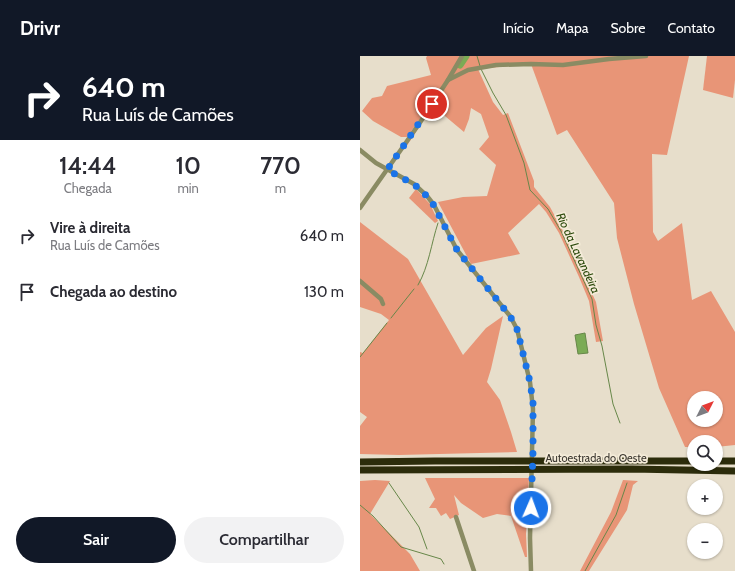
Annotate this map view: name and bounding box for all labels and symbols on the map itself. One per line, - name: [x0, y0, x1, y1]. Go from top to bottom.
- pin: [415, 87, 449, 121]
- water label: Rio da Lavandeira: [553, 210, 604, 296]
- north arrow: [687, 391, 723, 427]
- street label: Autoestrada do Oeste: [545, 451, 647, 465]
- position arrow: [510, 487, 552, 529]

